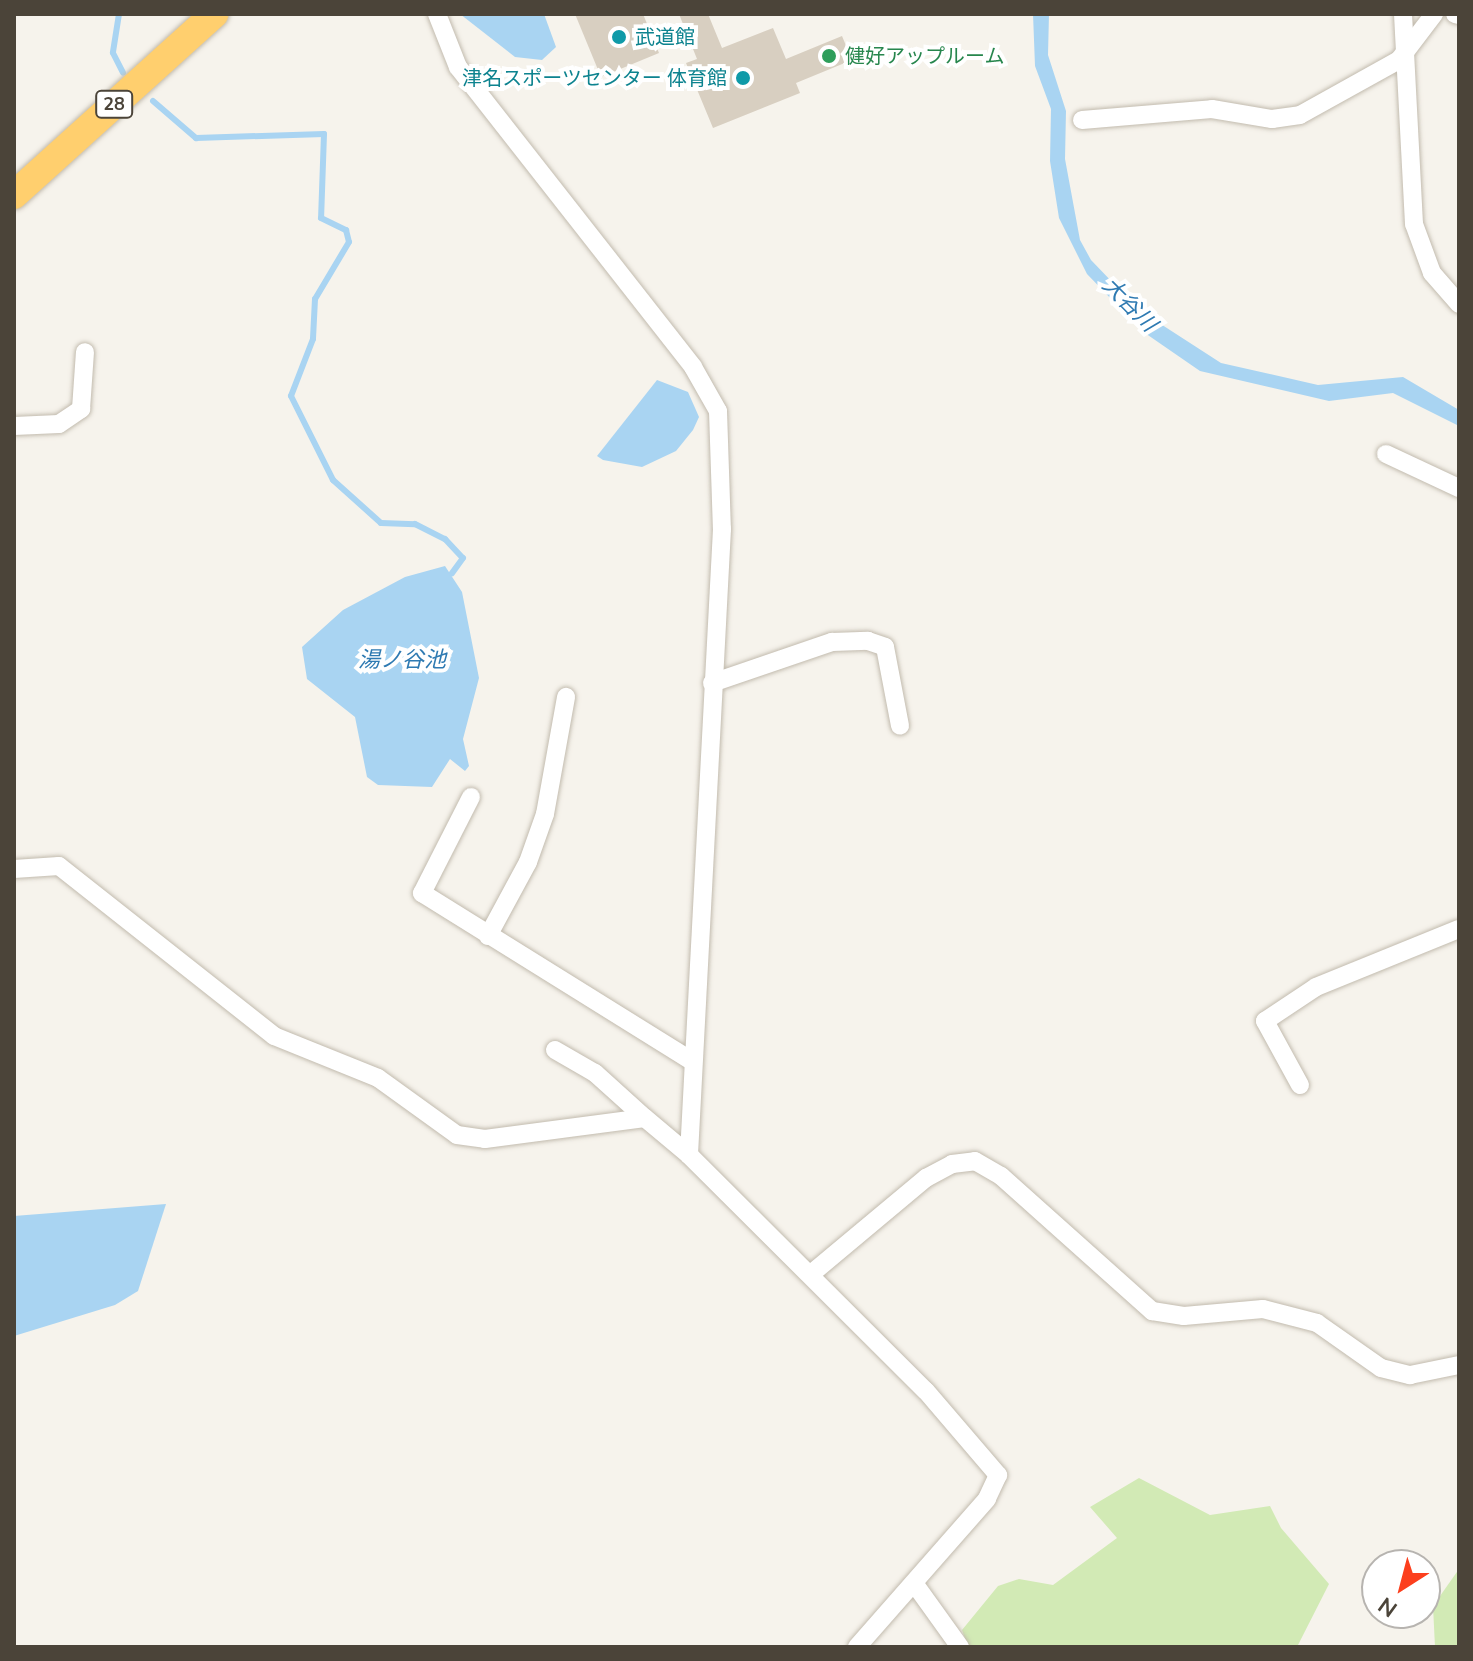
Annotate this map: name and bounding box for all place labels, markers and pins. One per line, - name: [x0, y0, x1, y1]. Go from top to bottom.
- place label: 武道館: [635, 25, 695, 49]
- marker: 武道館: [610, 28, 628, 46]
- place label: 健好アップルーム: [845, 44, 1005, 68]
- marker: 健好アップルーム: [820, 47, 838, 65]
- place label: 津名スポーツセンター 体育館: [462, 66, 727, 90]
- marker: 津名スポーツセンター 体育館: [734, 69, 752, 87]

